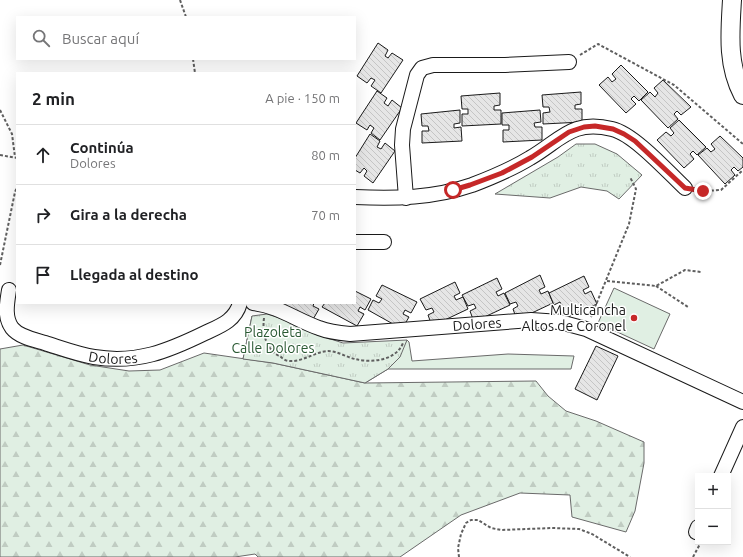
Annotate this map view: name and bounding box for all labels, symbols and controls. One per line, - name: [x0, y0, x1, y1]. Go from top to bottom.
- search box: [16, 16, 356, 60]
- icon: search: [30, 27, 52, 49]
- text: Buscar aquí: [62, 30, 139, 47]
- text: 2 min: [32, 89, 75, 108]
- text: A pie · 150 m: [265, 91, 340, 105]
- text: Continúa: [70, 139, 134, 156]
- icon: ahead: [32, 144, 54, 166]
- text: 80 m: [311, 148, 340, 162]
- text: Dolores: [70, 156, 116, 170]
- route start: [444, 181, 462, 199]
- route end: [694, 182, 712, 200]
- icon: right: [32, 204, 54, 226]
- text: Gira a la derecha: [70, 206, 187, 223]
- text: 70 m: [311, 208, 340, 222]
- icon: arrive: [32, 264, 54, 286]
- text: Llegada al destino: [70, 266, 199, 283]
- place label: Multicancha Altos de Coronel: [522, 302, 626, 334]
- marker: Multicancha Altos de Coronel: [629, 313, 639, 323]
- street label: Dolores: [452, 314, 502, 334]
- park label: Plazoleta Calle Dolores: [231, 324, 315, 356]
- street label: Dolores: [87, 348, 139, 367]
- map controls: [695, 473, 731, 545]
- button: +: [695, 473, 731, 509]
- button: −: [695, 509, 731, 545]

